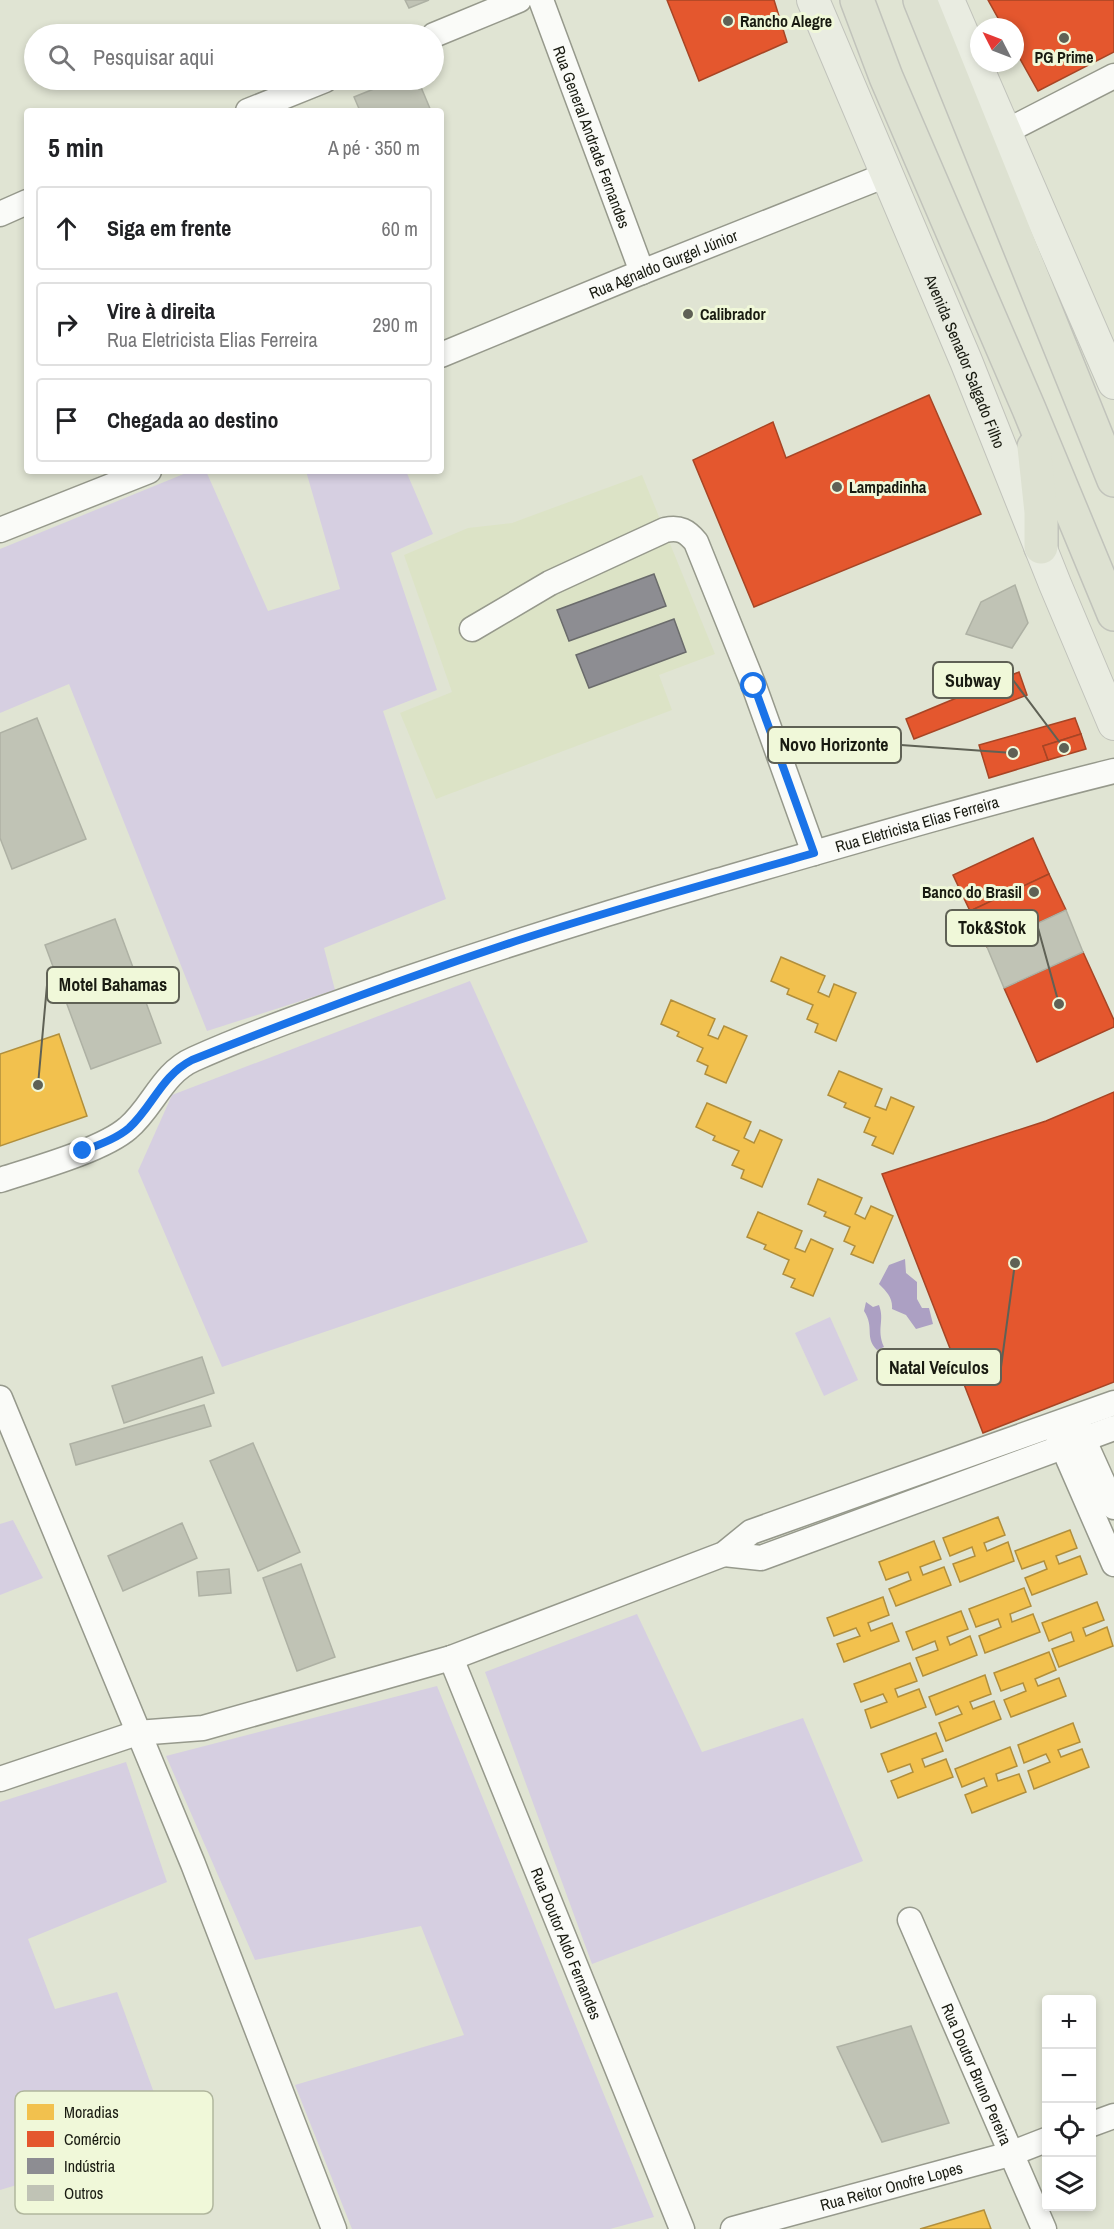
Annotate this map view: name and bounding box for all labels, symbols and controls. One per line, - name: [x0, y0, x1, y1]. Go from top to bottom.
- place label: Rancho Alegre: [740, 10, 832, 32]
- marker: Rancho Alegre: [721, 14, 735, 28]
- north arrow: [970, 18, 1024, 72]
- search box: [24, 24, 444, 90]
- marker: PG Prime: [1057, 31, 1071, 45]
- icon: search: [45, 41, 78, 74]
- text: Pesquisar aqui: [93, 42, 214, 72]
- street label: Rua General Andrade Fernandes: [548, 43, 636, 231]
- place label: PG Prime: [1034, 46, 1094, 68]
- text: 5 min: [48, 130, 104, 165]
- text: A pé · 350 m: [328, 134, 420, 161]
- icon: ahead: [50, 212, 83, 245]
- text: Siga em frente: [107, 213, 231, 243]
- text: 60 m: [382, 215, 418, 242]
- street label: Rua Agnaldo Gurgel Júnior: [585, 224, 741, 304]
- street label: Avenida Senador Salgado Filho: [919, 270, 1011, 451]
- text: Vire à direita: [107, 296, 215, 326]
- place label: Calibrador: [700, 303, 767, 325]
- marker: Calibrador: [681, 307, 695, 321]
- icon: right: [50, 308, 83, 341]
- text: 290 m: [372, 311, 418, 338]
- text: Rua Eletricista Elias Ferreira: [107, 326, 318, 353]
- icon: arrive: [50, 404, 83, 437]
- text: Chegada ao destino: [107, 405, 278, 435]
- place label: Lampadinha: [849, 476, 927, 498]
- marker: Lampadinha: [830, 480, 844, 494]
- callout: Subway: [933, 662, 1013, 698]
- text: Subway: [945, 668, 1002, 693]
- route start: [740, 672, 766, 698]
- callout: Novo Horizonte: [768, 727, 901, 763]
- text: Novo Horizonte: [779, 732, 889, 757]
- street label: Rua Eletricista Elias Ferreira: [833, 790, 1002, 857]
- place label: Banco do Brasil: [922, 881, 1022, 903]
- marker: Banco do Brasil: [1027, 885, 1041, 899]
- callout: Tok&Stok: [946, 910, 1038, 946]
- text: Tok&Stok: [958, 915, 1027, 940]
- callout: Motel Bahamas: [47, 967, 179, 1003]
- text: Motel Bahamas: [59, 972, 167, 997]
- route end: [69, 1137, 95, 1163]
- callout: Natal Veículos: [877, 1349, 1001, 1385]
- text: Natal Veículos: [889, 1355, 989, 1380]
- street label: Rua Doutor Aldo Fernandes: [526, 1864, 607, 2023]
- map controls: [1042, 1995, 1096, 2211]
- button: +: [1042, 1995, 1096, 2049]
- street label: Rua Doutor Bruno Pereira: [936, 2000, 1018, 2149]
- button: −: [1042, 2049, 1096, 2103]
- legend: [15, 2091, 213, 2214]
- text: Moradias: [64, 2101, 119, 2123]
- button: locate: [1042, 2103, 1096, 2157]
- text: Comércio: [64, 2128, 121, 2150]
- text: Indústria: [64, 2155, 116, 2177]
- street label: Rua Reitor Onofre Lopes: [818, 2156, 965, 2216]
- button: layers: [1042, 2157, 1096, 2211]
- text: Outros: [64, 2182, 103, 2204]

